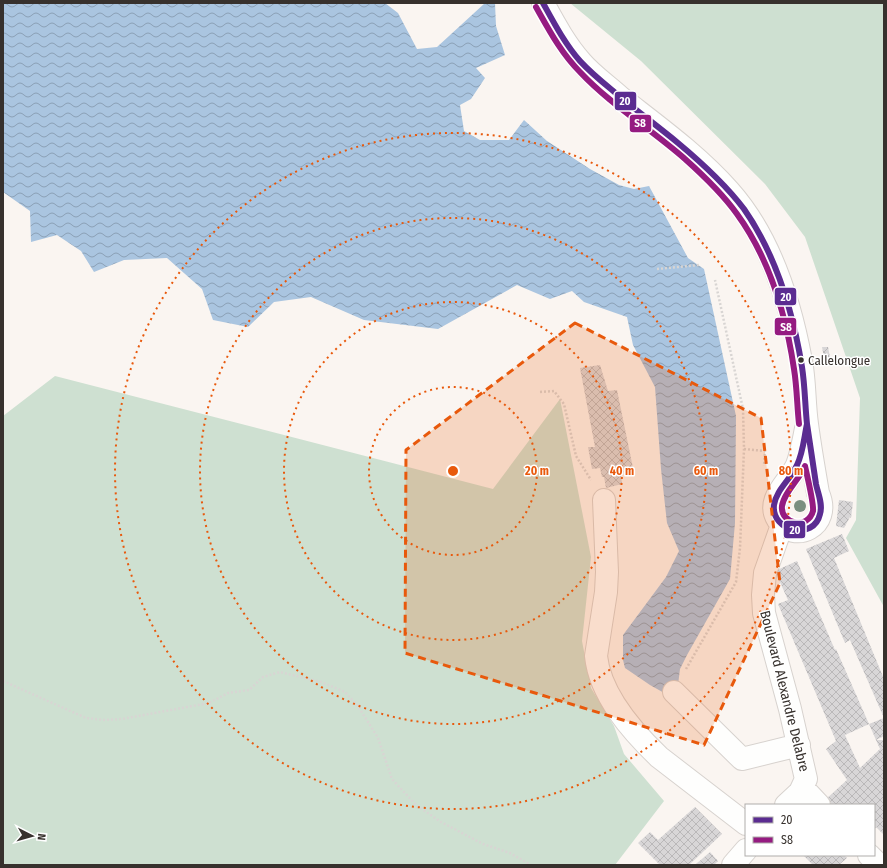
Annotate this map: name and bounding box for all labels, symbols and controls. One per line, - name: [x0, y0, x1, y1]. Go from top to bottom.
- line badge: 20: [614, 91, 637, 111]
- text: 20: [618, 95, 631, 108]
- line badge: S8: [629, 114, 652, 133]
- text: S8: [634, 117, 646, 130]
- line badge: 20: [774, 287, 797, 306]
- text: 20: [779, 291, 792, 304]
- line badge: S8: [774, 317, 797, 336]
- text: S8: [780, 321, 792, 334]
- place label: Callelongue: [808, 353, 870, 368]
- marker: Callelongue: [796, 355, 806, 365]
- centre of rings: [446, 464, 460, 478]
- text: 20 m: [524, 464, 549, 478]
- text: 40 m: [610, 464, 634, 478]
- text: 60 m: [694, 464, 718, 478]
- text: 80 m: [779, 464, 803, 478]
- line badge: 20: [783, 520, 806, 539]
- text: 20: [788, 524, 801, 537]
- street label: Boulevard Alexandre Delabre: [756, 609, 813, 774]
- legend: [745, 804, 875, 856]
- text: 20: [781, 813, 793, 827]
- north arrow: [12, 816, 52, 856]
- text: N: [35, 833, 48, 841]
- text: S8: [781, 833, 793, 847]

